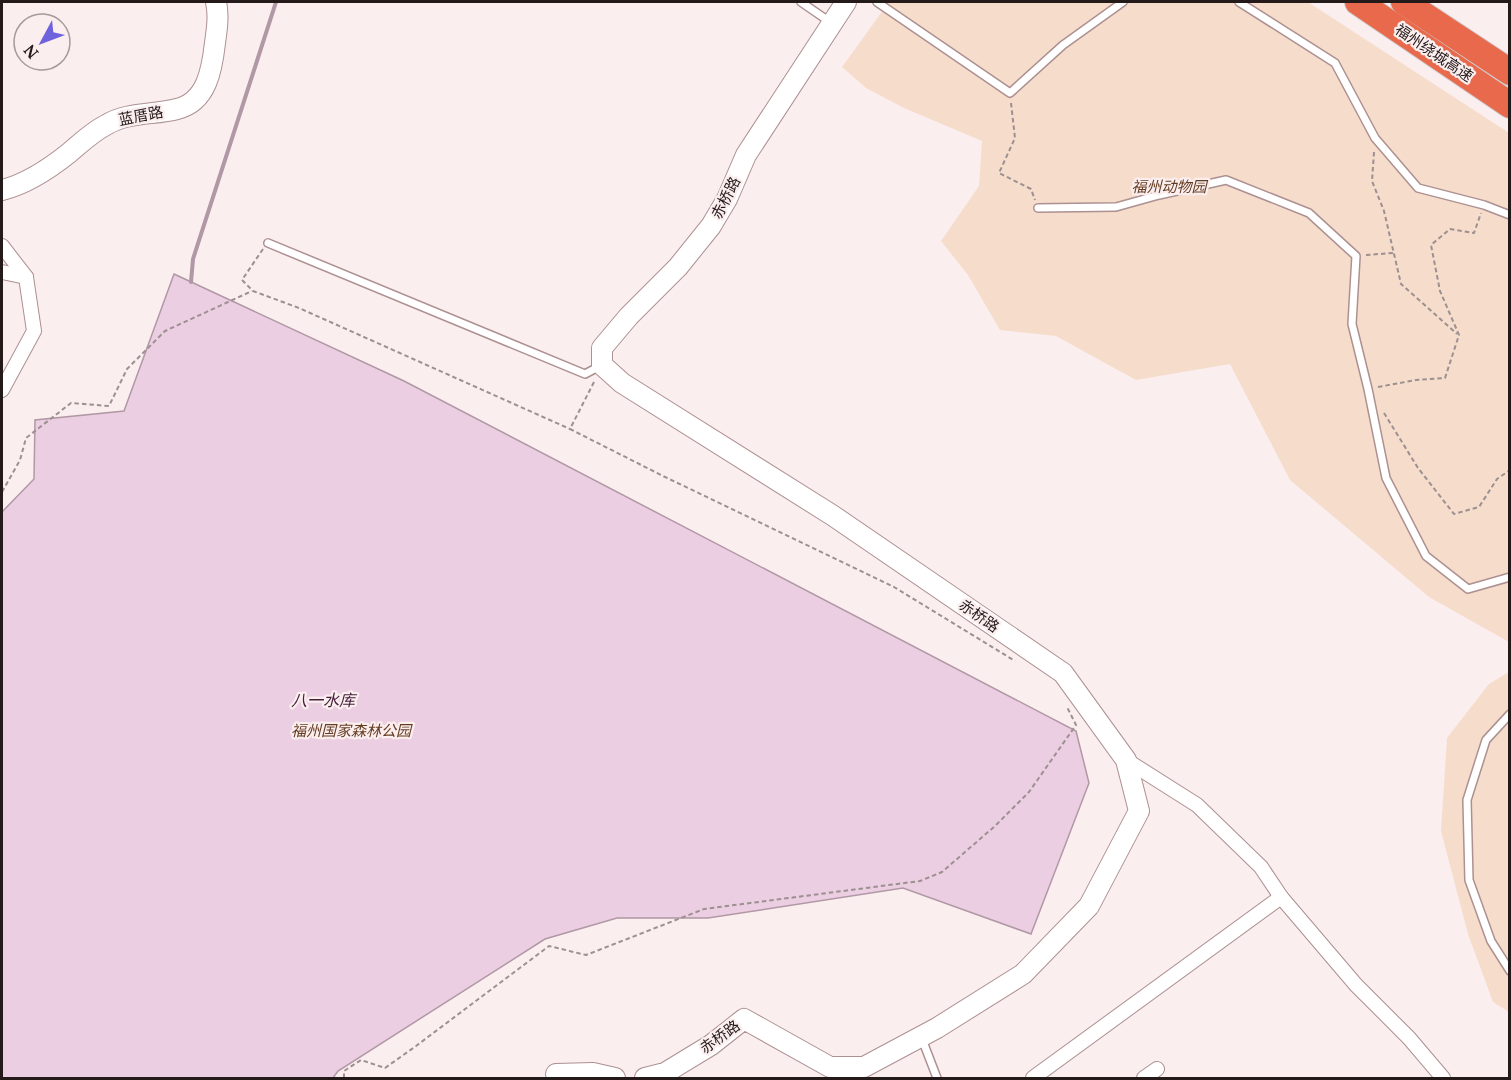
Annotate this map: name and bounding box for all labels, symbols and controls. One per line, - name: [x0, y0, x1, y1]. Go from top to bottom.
- north arrow: [12, 12, 72, 72]
- street label: 福州绕城高速: [1392, 19, 1477, 86]
- text: N: [18, 40, 43, 64]
- street label: 蓝厝路: [117, 101, 165, 129]
- street label: 赤桥路: [706, 173, 744, 222]
- park label: 福州动物园: [1131, 176, 1208, 196]
- street label: 赤桥路: [955, 594, 1004, 636]
- water label: 八一水库: [291, 689, 358, 711]
- park label: 福州国家森林公园: [291, 720, 413, 740]
- street label: 赤桥路: [695, 1015, 743, 1058]

